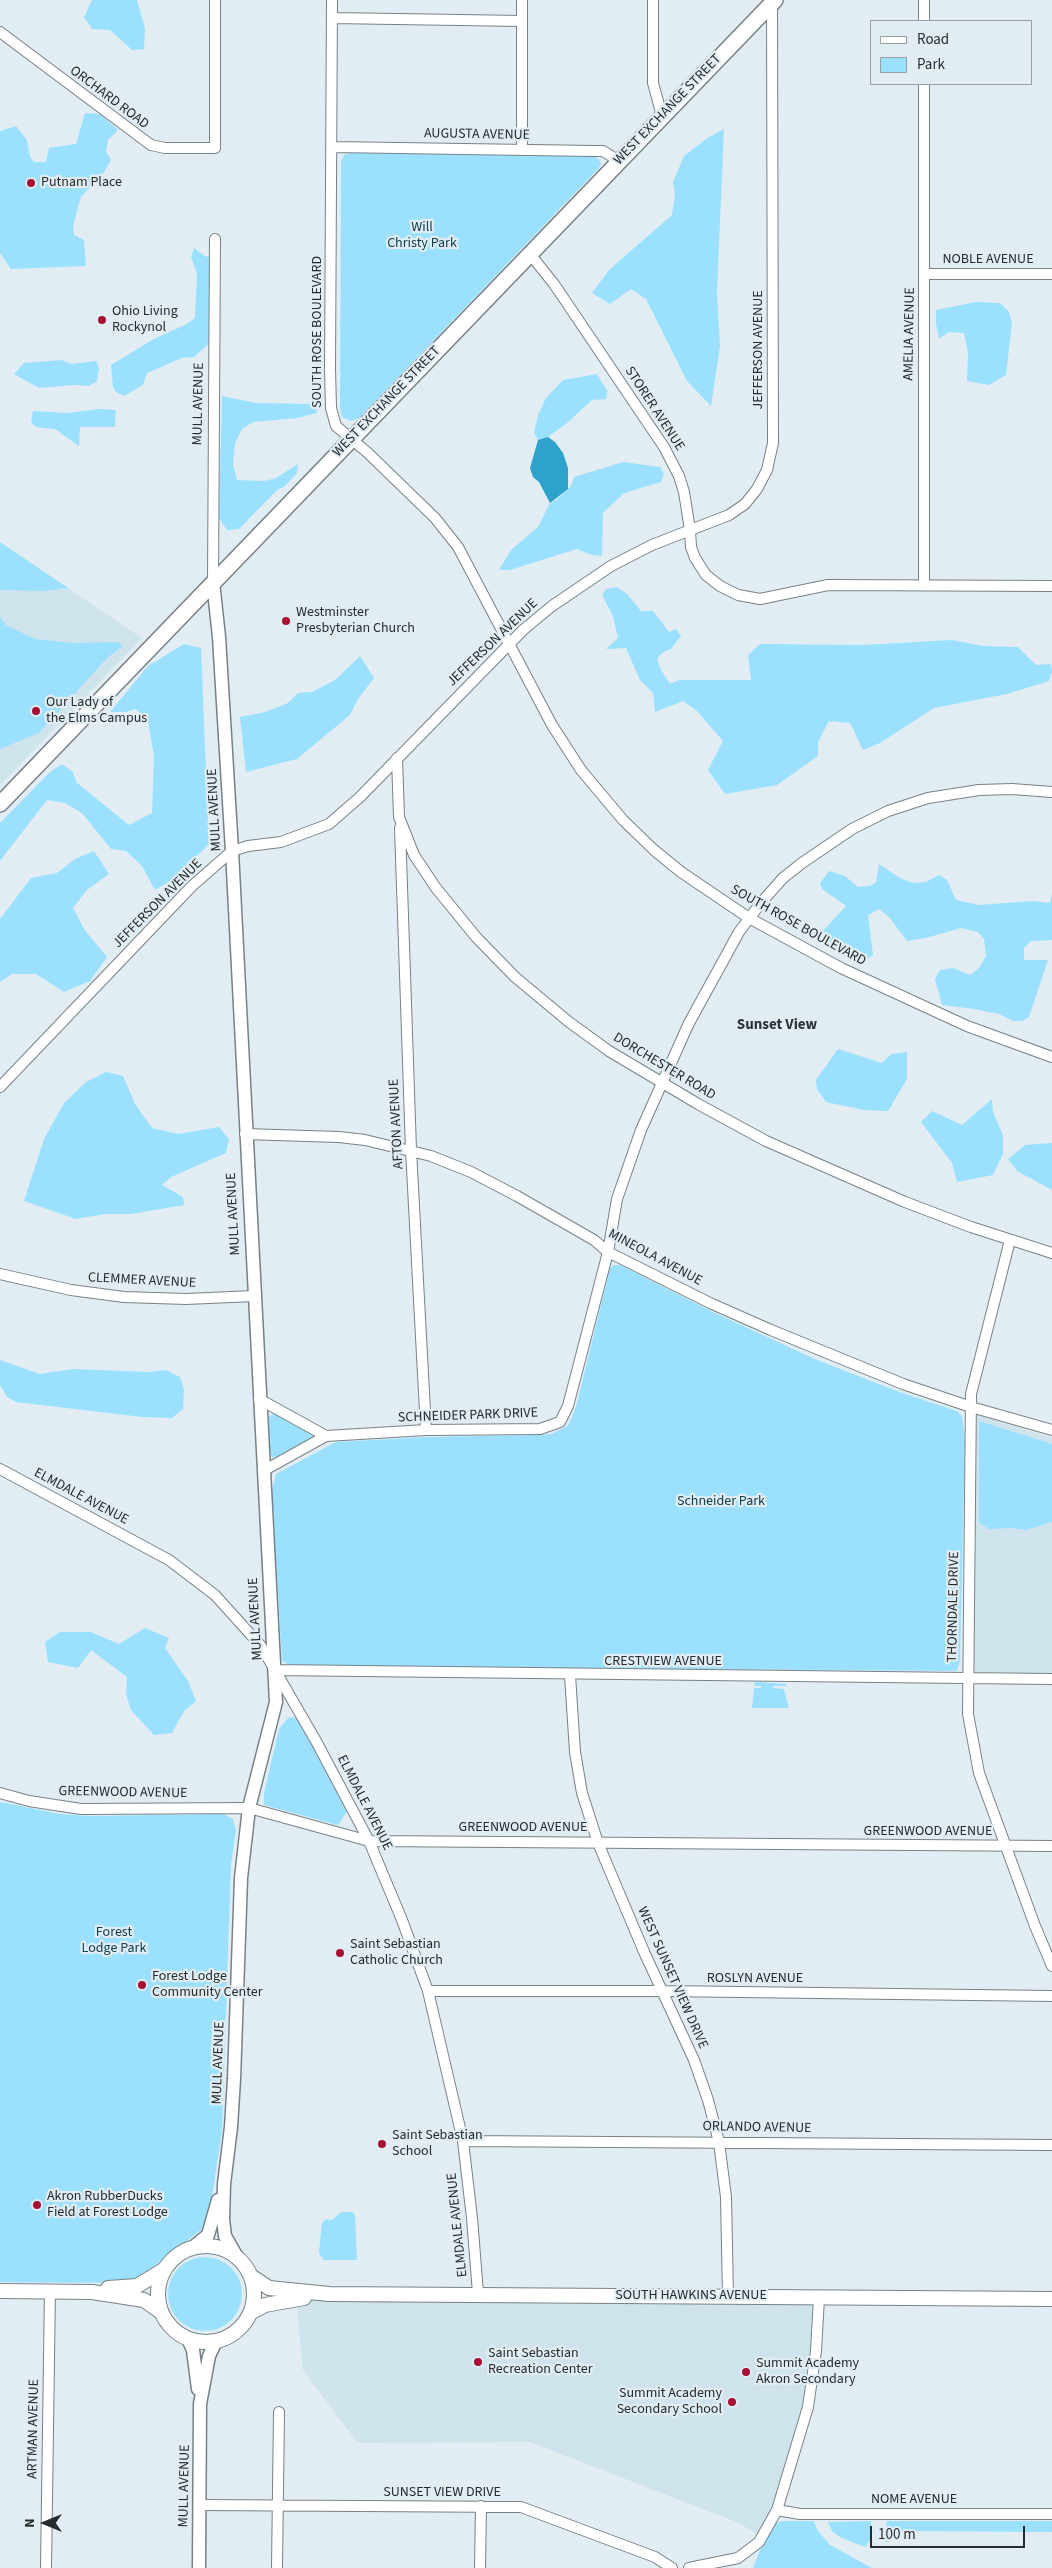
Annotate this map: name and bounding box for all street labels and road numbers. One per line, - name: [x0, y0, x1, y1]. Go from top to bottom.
- street label: WEST EXCHANGE STREET: [611, 51, 725, 169]
- street label: ORCHARD ROAD: [66, 63, 152, 133]
- street label: AUGUSTA AVENUE: [424, 126, 530, 144]
- street label: NOBLE AVENUE: [942, 252, 1034, 268]
- street label: SOUTH ROSE BOULEVARD: [310, 256, 326, 408]
- street label: AMELIA AVENUE: [901, 287, 919, 381]
- street label: JEFFERSON AVENUE: [751, 290, 767, 410]
- street label: WEST EXCHANGE STREET: [330, 343, 444, 461]
- street label: MULL AVENUE: [190, 362, 208, 446]
- street label: STORER AVENUE: [620, 364, 688, 454]
- street label: JEFFERSON AVENUE: [444, 596, 542, 690]
- street label: MULL AVENUE: [204, 768, 226, 852]
- street label: JEFFERSON AVENUE: [110, 856, 206, 952]
- street label: SOUTH ROSE BOULEVARD: [727, 882, 869, 970]
- street label: DORCHESTER ROAD: [610, 1030, 718, 1104]
- street label: AFTON AVENUE: [386, 1078, 408, 1170]
- street label: MULL AVENUE: [223, 1172, 245, 1256]
- street label: MINEOLA AVENUE: [605, 1226, 705, 1290]
- street label: CLEMMER AVENUE: [88, 1270, 196, 1292]
- street label: SCHNEIDER PARK DRIVE: [398, 1405, 538, 1427]
- street label: ELMDALE AVENUE: [31, 1465, 131, 1529]
- street label: THORNDALE DRIVE: [945, 1551, 963, 1663]
- street label: MULL AVENUE: [245, 1577, 267, 1661]
- street label: CRESTVIEW AVENUE: [604, 1654, 722, 1670]
- street label: ELMDALE AVENUE: [333, 1752, 395, 1854]
- street label: GREENWOOD AVENUE: [58, 1783, 188, 1803]
- street label: GREENWOOD AVENUE: [459, 1820, 587, 1836]
- street label: GREENWOOD AVENUE: [864, 1824, 992, 1840]
- street label: WEST SUNSET VIEW DRIVE: [633, 1904, 711, 2052]
- street label: ROSLYN AVENUE: [707, 1971, 803, 1987]
- street label: MULL AVENUE: [209, 2021, 229, 2105]
- street label: ORLANDO AVENUE: [702, 2119, 812, 2137]
- street label: ELMDALE AVENUE: [444, 2172, 472, 2278]
- street label: SOUTH HAWKINS AVENUE: [615, 2288, 767, 2304]
- street label: ARTMAN AVENUE: [25, 2379, 43, 2479]
- street label: MULL AVENUE: [176, 2444, 194, 2528]
- street label: SUNSET VIEW DRIVE: [383, 2485, 501, 2501]
- street label: NOME AVENUE: [871, 2492, 957, 2508]

